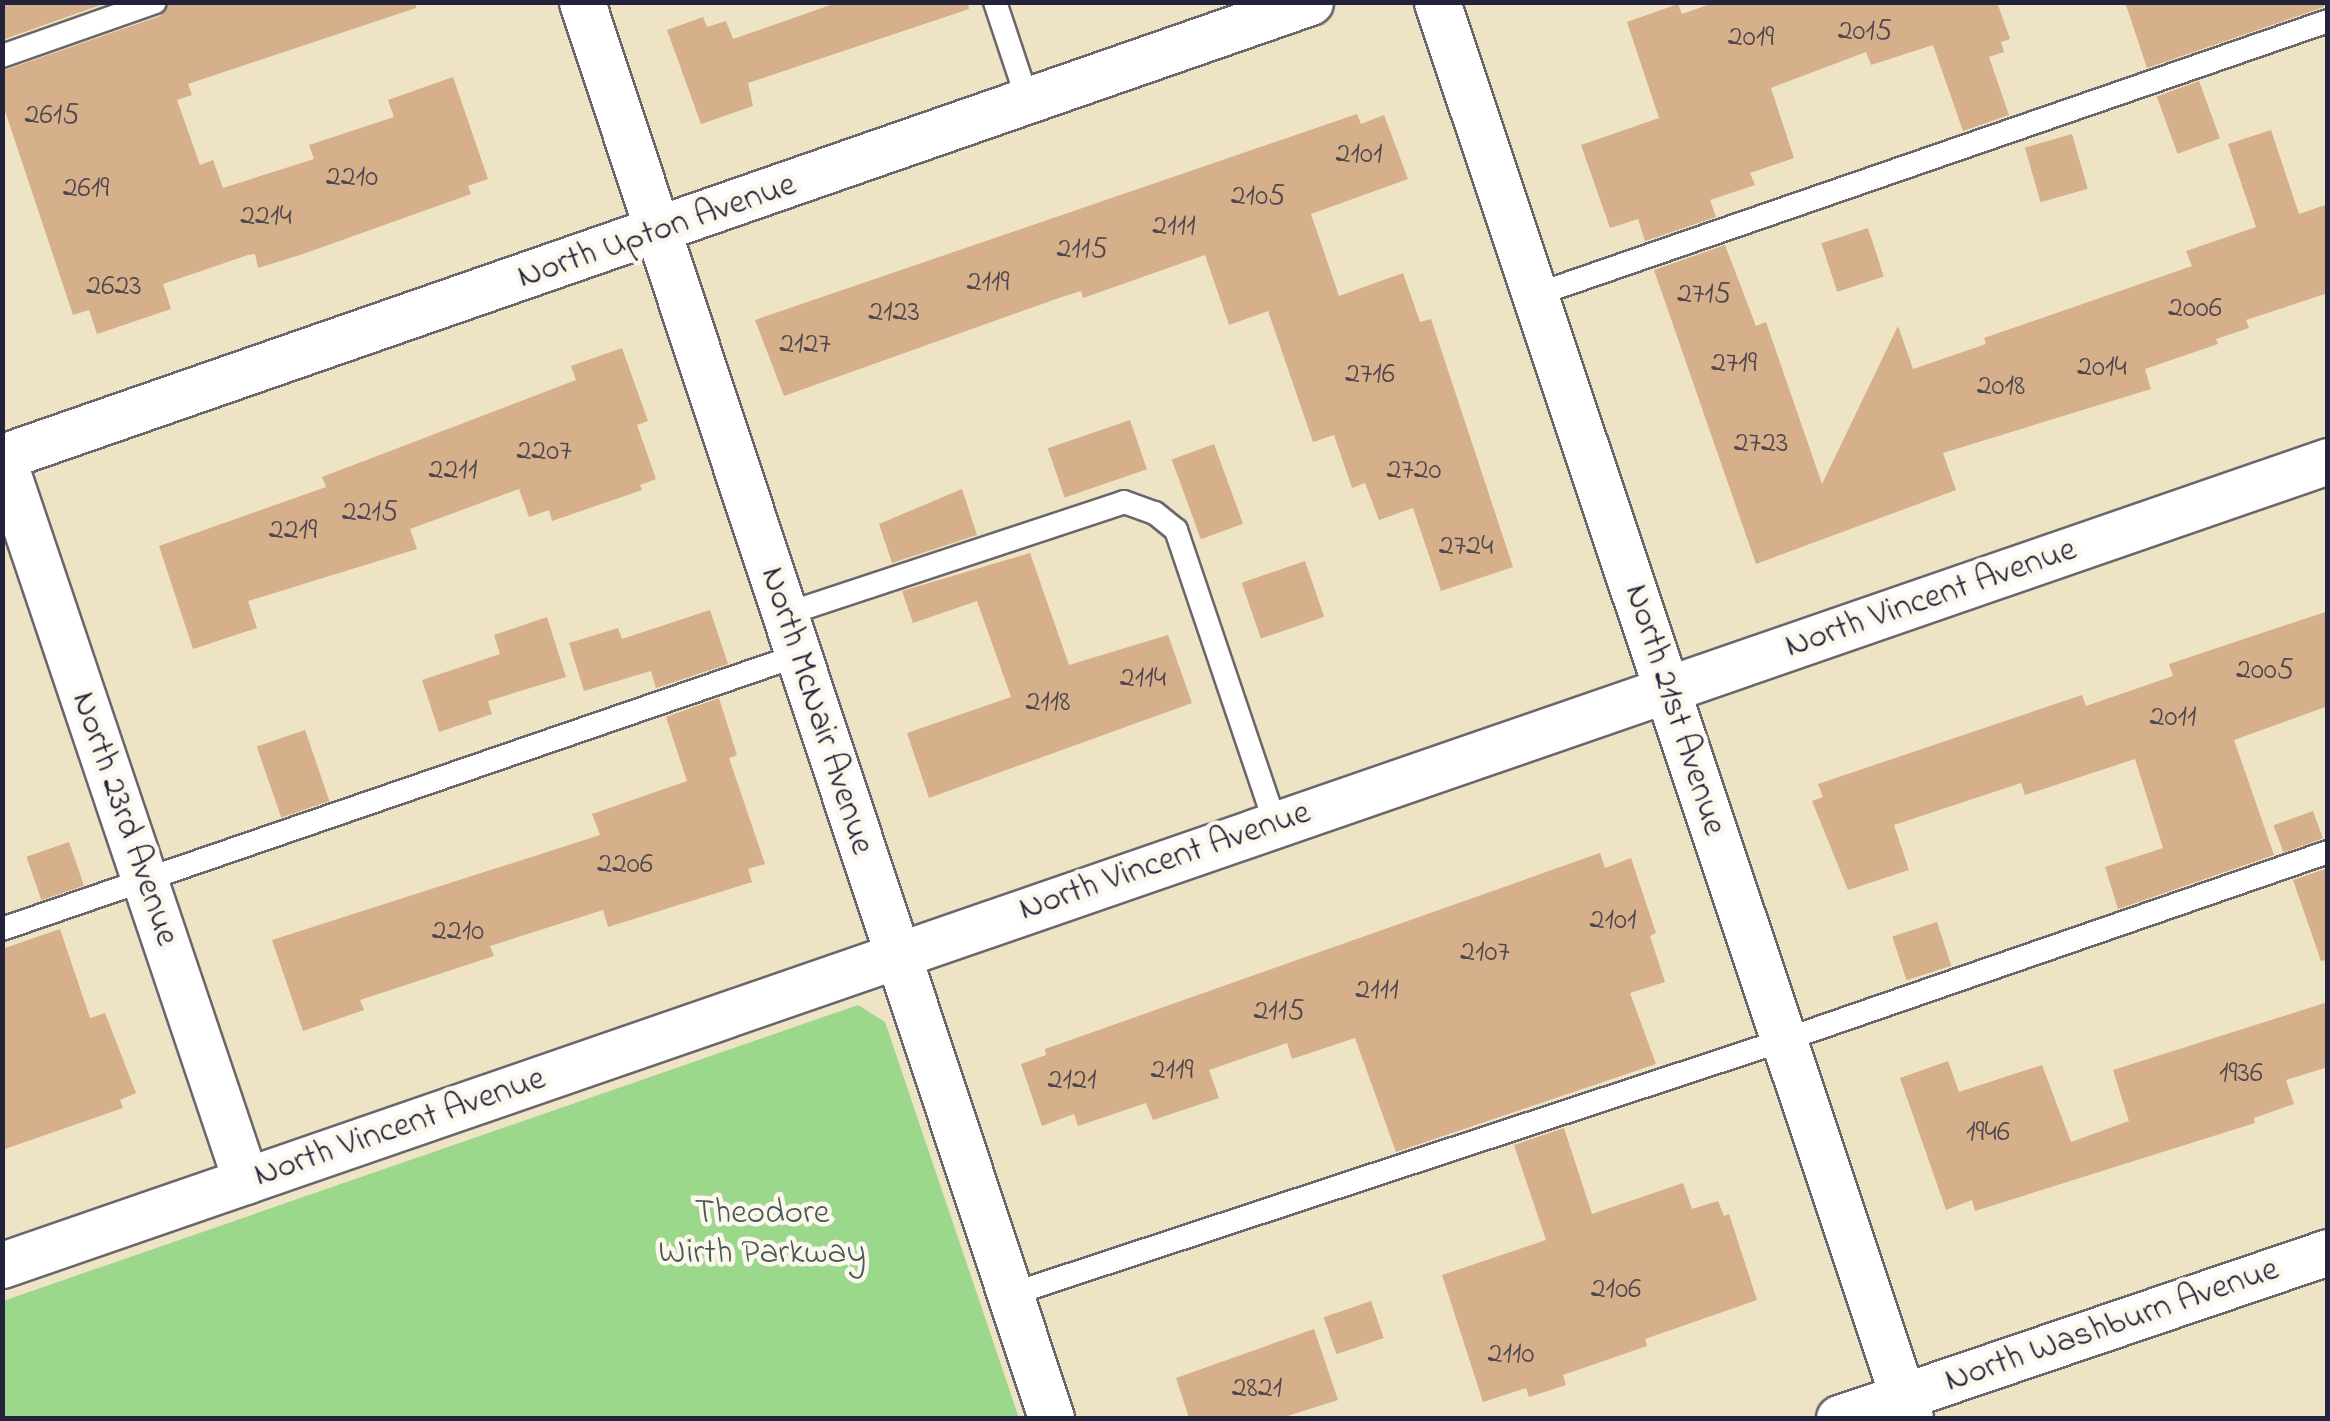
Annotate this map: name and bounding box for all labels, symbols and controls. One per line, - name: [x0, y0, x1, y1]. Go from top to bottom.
- house number: 2015: [1838, 14, 1892, 50]
- house number: 2019: [1728, 20, 1774, 56]
- house number: 2615: [25, 98, 79, 134]
- house number: 2101: [1336, 137, 1382, 173]
- house number: 2210: [326, 160, 378, 196]
- street label: North Upton Avenue: [512, 165, 802, 299]
- house number: 2619: [63, 171, 109, 207]
- house number: 2105: [1231, 179, 1285, 215]
- house number: 2214: [240, 199, 292, 235]
- house number: 2111: [1152, 209, 1196, 245]
- house number: 2115: [1056, 232, 1108, 268]
- house number: 2119: [966, 265, 1010, 301]
- house number: 2623: [86, 269, 142, 305]
- house number: 2715: [1677, 277, 1731, 313]
- house number: 2006: [2168, 291, 2222, 327]
- house number: 2123: [868, 295, 920, 331]
- house number: 2127: [779, 327, 831, 363]
- house number: 2719: [1711, 346, 1757, 382]
- house number: 2014: [2077, 350, 2127, 386]
- house number: 2716: [1345, 357, 1395, 393]
- house number: 2018: [1977, 369, 2025, 405]
- house number: 2723: [1734, 426, 1788, 462]
- house number: 2207: [516, 434, 572, 470]
- house number: 2211: [429, 453, 477, 489]
- house number: 2720: [1386, 453, 1442, 489]
- house number: 2215: [342, 495, 398, 531]
- house number: 2219: [269, 513, 317, 549]
- house number: 2724: [1439, 529, 1493, 565]
- street label: North Vincent Avenue: [1780, 529, 2082, 669]
- street label: North McNair Avenue: [750, 562, 882, 860]
- street label: North 21st Avenue: [1614, 579, 1734, 841]
- house number: 2005: [2236, 653, 2294, 689]
- house number: 2114: [1120, 661, 1166, 697]
- house number: 2118: [1025, 685, 1071, 721]
- street label: North 23rd Avenue: [61, 687, 187, 951]
- house number: 2011: [2150, 700, 2196, 736]
- street label: North Vincent Avenue: [1014, 792, 1316, 932]
- house number: 2206: [597, 847, 653, 883]
- house number: 2101: [1590, 903, 1636, 939]
- house number: 2210: [432, 914, 484, 950]
- house number: 2107: [1460, 935, 1510, 971]
- house number: 2111: [1355, 973, 1399, 1009]
- house number: 2115: [1253, 994, 1305, 1030]
- house number: 2119: [1150, 1053, 1194, 1089]
- house number: 1936: [2219, 1056, 2263, 1092]
- street label: North Vincent Avenue: [249, 1058, 551, 1198]
- house number: 2121: [1048, 1063, 1096, 1099]
- house number: 1946: [1966, 1115, 2010, 1151]
- park label: Theodore Wirth Parkway: [658, 1193, 866, 1275]
- street label: North Washburn Avenue: [1940, 1249, 2284, 1403]
- house number: 2106: [1591, 1272, 1641, 1308]
- house number: 2110: [1488, 1337, 1534, 1373]
- house number: 2821: [1232, 1371, 1282, 1407]

